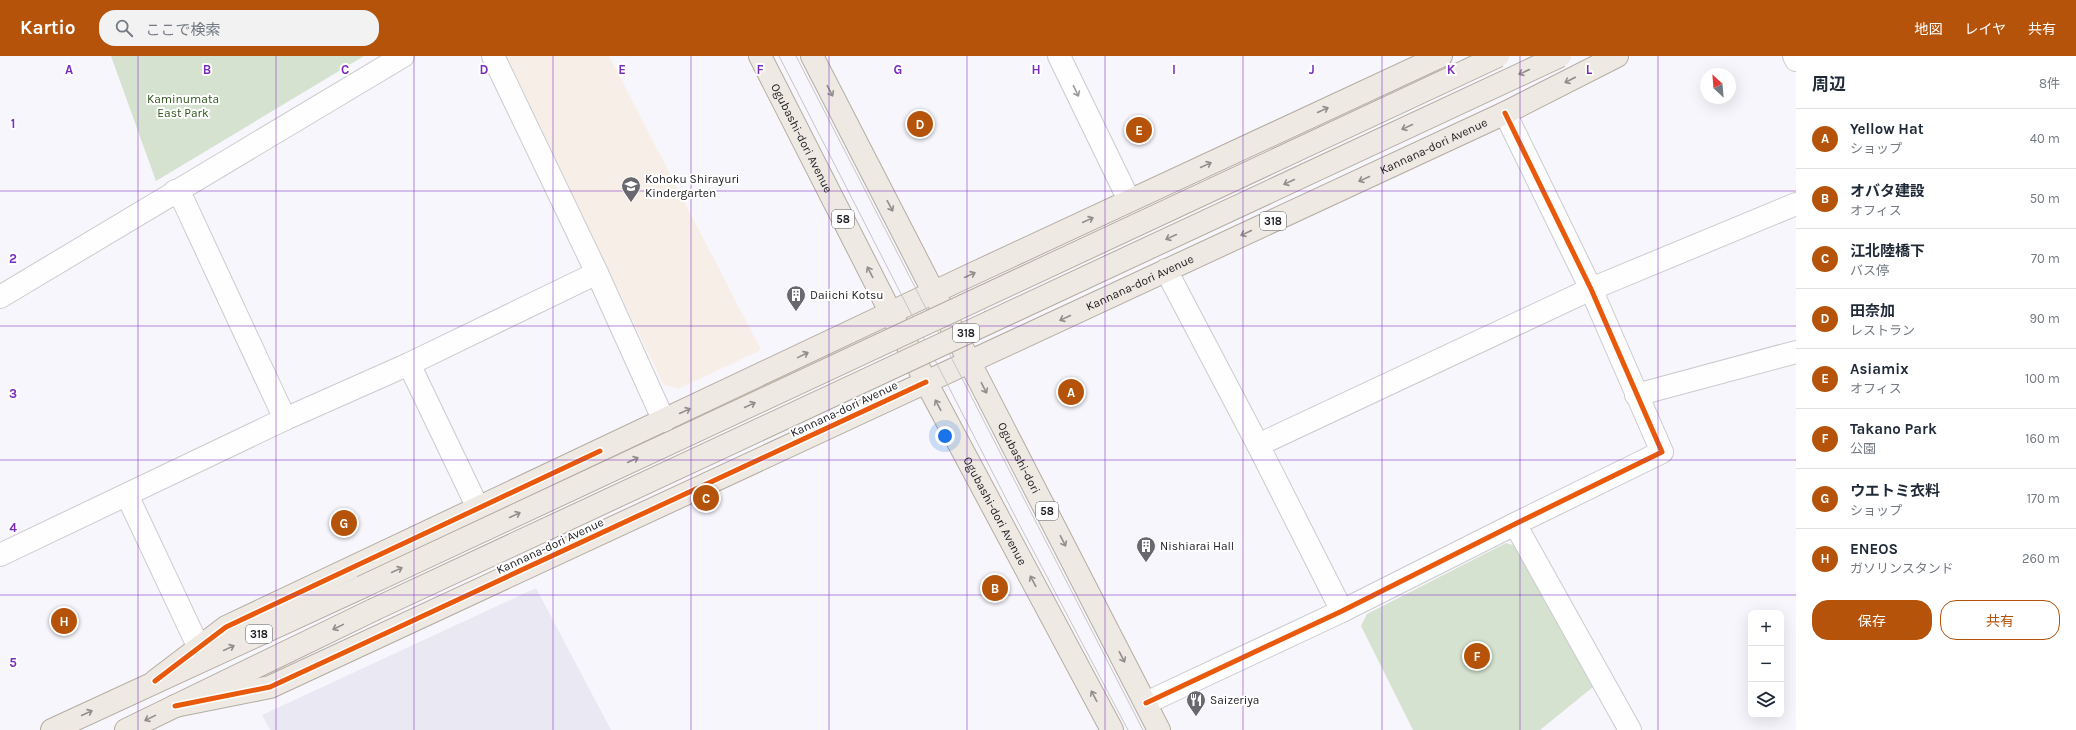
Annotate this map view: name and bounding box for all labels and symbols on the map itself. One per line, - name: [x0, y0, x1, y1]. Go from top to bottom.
- text: A: [65, 62, 73, 77]
- text: B: [203, 62, 211, 77]
- text: C: [341, 62, 349, 77]
- text: D: [480, 62, 489, 77]
- text: E: [618, 62, 626, 77]
- text: F: [756, 62, 764, 77]
- text: G: [894, 62, 902, 77]
- text: H: [1031, 62, 1041, 77]
- text: I: [1172, 62, 1176, 77]
- text: J: [1309, 62, 1315, 77]
- text: K: [1447, 62, 1456, 77]
- text: L: [1586, 62, 1593, 77]
- north arrow: [1700, 68, 1736, 104]
- one-way arrow: [1519, 69, 1531, 77]
- one-way arrow: [1564, 77, 1576, 84]
- street label: Ogubashi-dori Avenue: [768, 81, 835, 195]
- one-way arrow: [827, 84, 834, 96]
- one-way arrow: [1072, 85, 1080, 97]
- park label: Kaminumata East Park: [147, 92, 219, 120]
- one-way arrow: [1317, 106, 1329, 113]
- pin: D: [907, 109, 933, 139]
- pin: E: [1126, 115, 1152, 145]
- street label: Kannana-dori Avenue: [1378, 115, 1490, 177]
- text: 1: [11, 116, 15, 131]
- one-way arrow: [1401, 124, 1413, 131]
- one-way arrow: [1199, 161, 1211, 168]
- place label: Kohoku Shirayuri Kindergarten: [645, 172, 739, 200]
- school or university icon: Kohoku Shirayuri Kindergarten: [620, 175, 642, 203]
- one-way arrow: [1358, 175, 1370, 183]
- one-way arrow: [1283, 179, 1295, 186]
- one-way arrow: [887, 200, 894, 212]
- road number: 58: [832, 210, 854, 228]
- road number: 318: [1260, 212, 1286, 230]
- one-way arrow: [1081, 216, 1093, 223]
- one-way arrow: [1240, 230, 1252, 237]
- one-way arrow: [1165, 234, 1177, 241]
- text: 2: [9, 251, 17, 266]
- street label: Kannana-dori Avenue: [1084, 252, 1196, 314]
- one-way arrow: [866, 267, 874, 279]
- one-way arrow: [963, 271, 975, 278]
- building icon: Daiichi Kotsu: [785, 284, 807, 312]
- place label: Daiichi Kotsu: [810, 288, 883, 302]
- one-way arrow: [1059, 315, 1071, 322]
- road number: 318: [953, 324, 979, 342]
- one-way arrow: [796, 351, 808, 358]
- pin: A: [1058, 377, 1084, 407]
- street label: Kannana-dori Avenue: [788, 378, 900, 440]
- one-way arrow: [981, 382, 989, 394]
- text: 3: [9, 386, 17, 401]
- one-way arrow: [934, 399, 942, 411]
- one-way arrow: [744, 401, 756, 408]
- one-way arrow: [679, 407, 691, 414]
- street label: Ogubashi-dori: [995, 420, 1043, 496]
- your location: [935, 426, 955, 446]
- street label: Ogubashi-dori Avenue: [960, 454, 1030, 568]
- one-way arrow: [626, 456, 638, 463]
- pin: C: [693, 483, 719, 513]
- road number: 58: [1036, 502, 1058, 520]
- pin: G: [331, 508, 357, 538]
- one-way arrow: [509, 511, 521, 518]
- street label: Kannana-dori Avenue: [494, 515, 606, 577]
- text: 4: [9, 520, 17, 535]
- one-way arrow: [1060, 535, 1067, 547]
- building icon: Nishiarai Hall: [1135, 535, 1157, 563]
- place label: Nishiarai Hall: [1160, 539, 1234, 553]
- one-way arrow: [391, 566, 403, 573]
- pin: B: [982, 573, 1008, 603]
- one-way arrow: [1028, 575, 1036, 587]
- pin: H: [51, 606, 77, 636]
- one-way arrow: [332, 624, 344, 631]
- road number: 318: [246, 625, 272, 643]
- pin: F: [1464, 641, 1490, 671]
- one-way arrow: [223, 644, 235, 651]
- one-way arrow: [1119, 651, 1126, 663]
- text: 5: [9, 655, 17, 670]
- restaurant icon: Saizeriya: [1185, 689, 1207, 717]
- one-way arrow: [1090, 690, 1097, 702]
- place label: Saizeriya: [1210, 693, 1259, 707]
- one-way arrow: [80, 709, 92, 717]
- one-way arrow: [145, 715, 157, 722]

